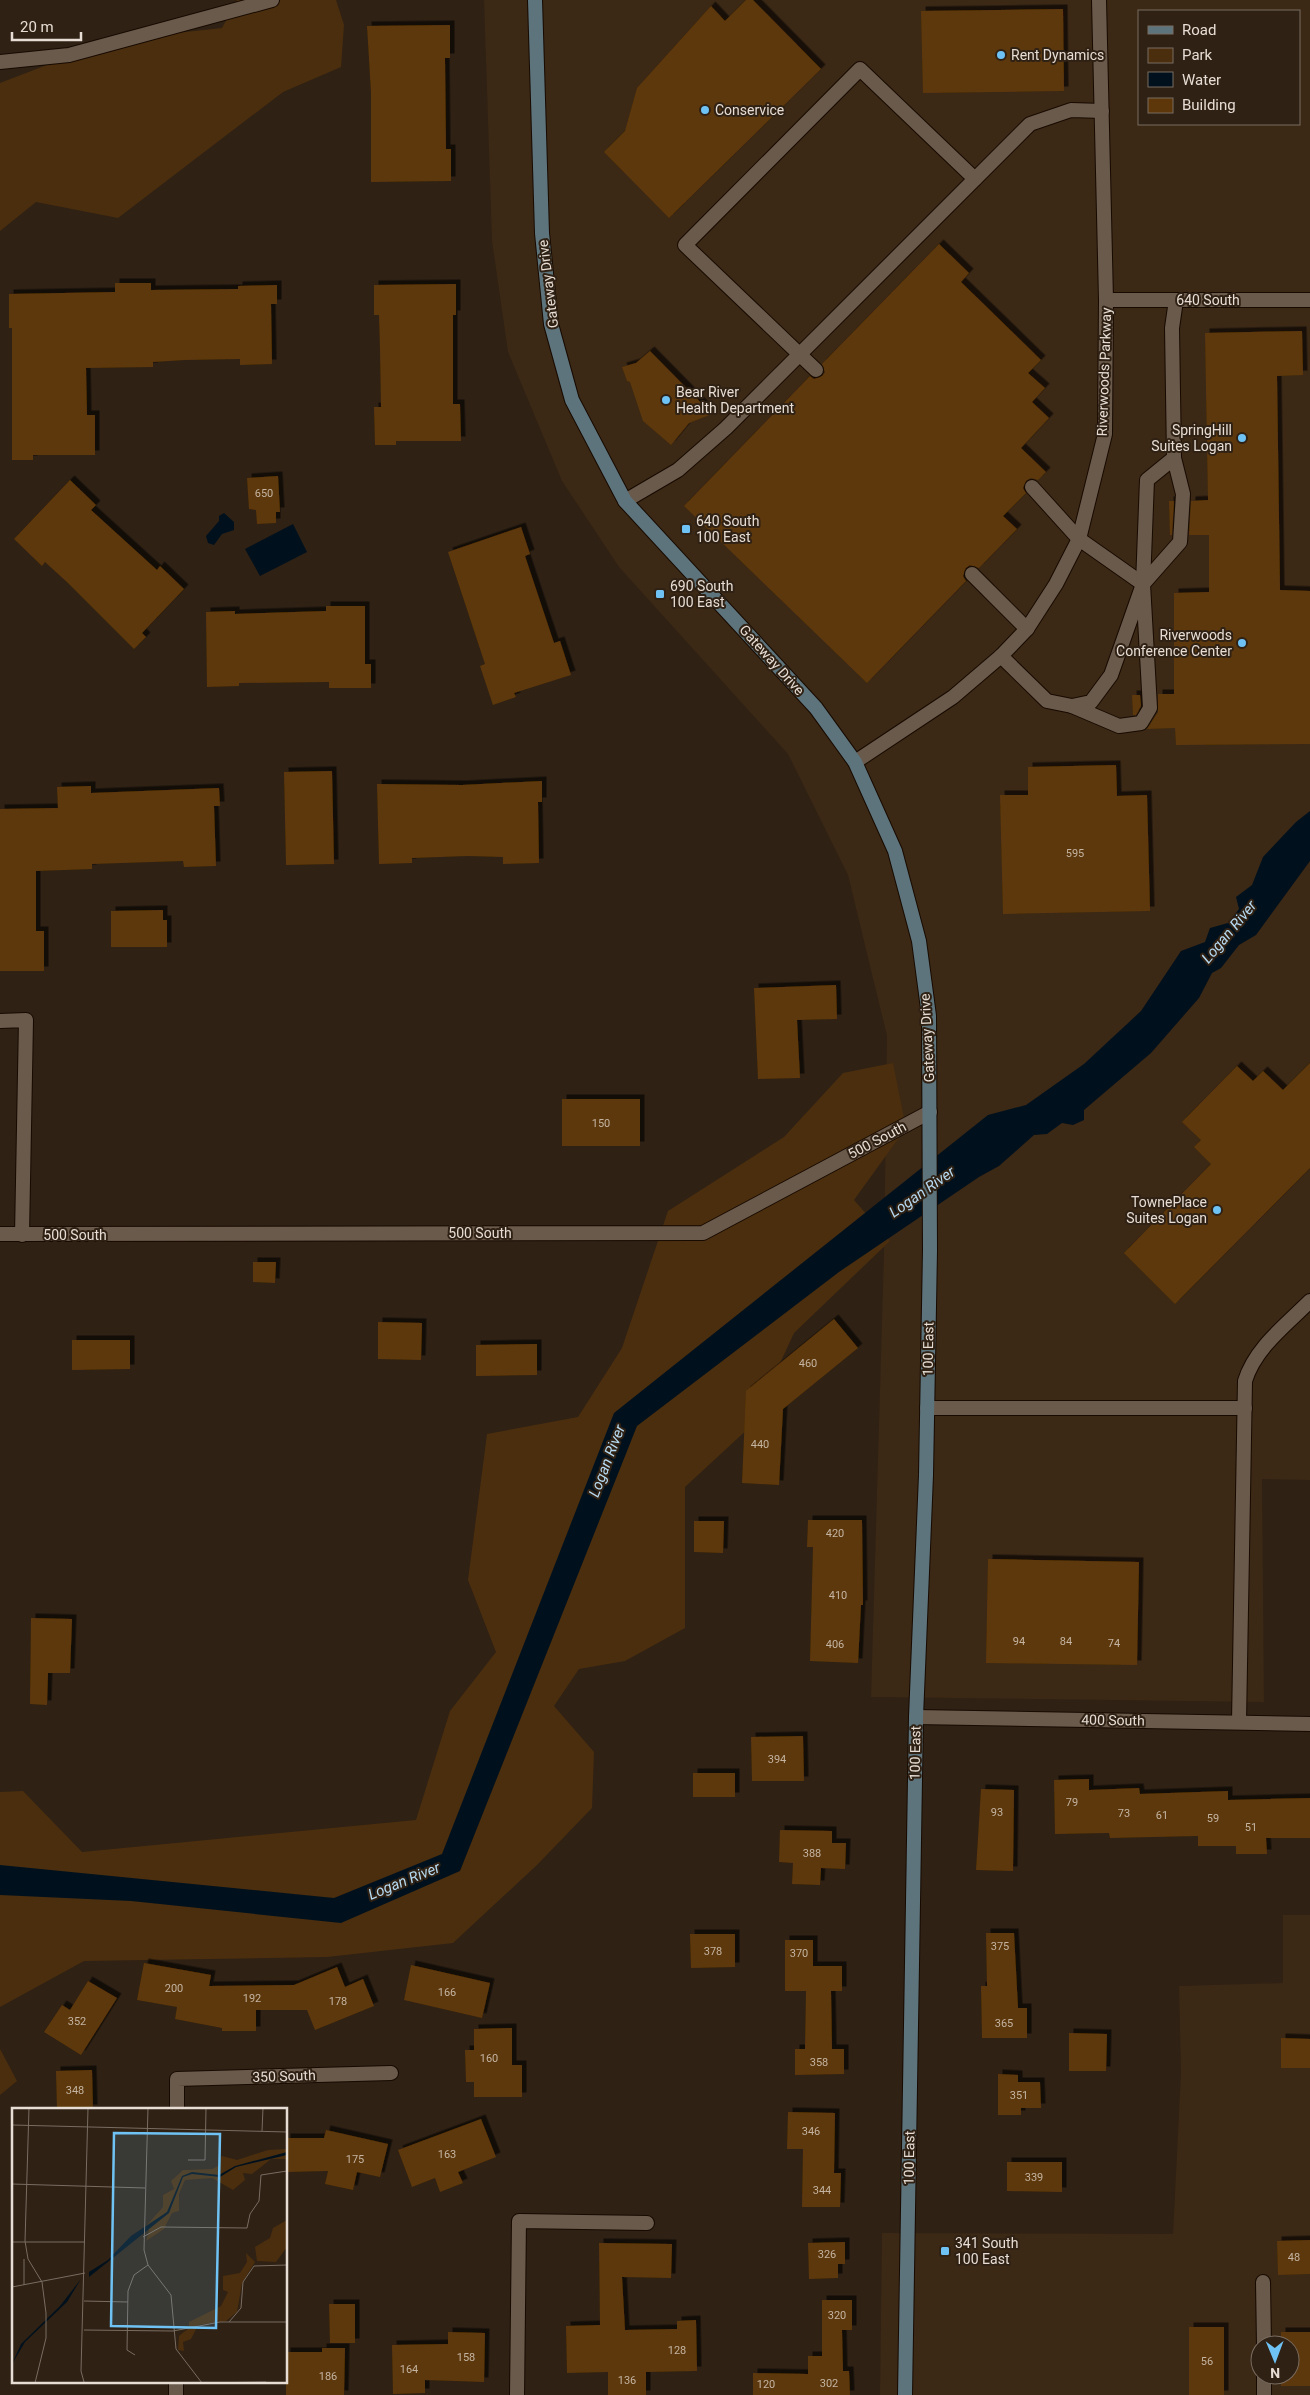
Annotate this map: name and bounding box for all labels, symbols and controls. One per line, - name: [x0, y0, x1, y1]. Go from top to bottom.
- scale bar: [12, 10, 81, 42]
- legend: [1138, 10, 1300, 125]
- text: 20 m: [20, 18, 54, 36]
- text: Road: [1182, 21, 1216, 39]
- text: Park: [1182, 46, 1213, 64]
- place label: Rent Dynamics: [1011, 47, 1104, 63]
- marker: Rent Dynamics: [995, 49, 1007, 61]
- text: Water: [1182, 71, 1221, 89]
- text: Building: [1182, 96, 1236, 114]
- place label: Conservice: [715, 102, 784, 118]
- marker: Conservice: [699, 104, 711, 116]
- street label: Gateway Drive: [535, 239, 561, 329]
- street label: 640 South: [1176, 292, 1240, 308]
- street label: Riverwoods Parkway: [1094, 307, 1114, 437]
- place label: Bear River Health Department: [676, 384, 794, 416]
- marker: Bear River Health Department: [660, 394, 672, 406]
- place label: SpringHill Suites Logan: [1151, 422, 1232, 454]
- marker: SpringHill Suites Logan: [1236, 432, 1248, 444]
- house number: 650: [255, 487, 273, 500]
- place label: 640 South 100 East: [696, 513, 759, 545]
- marker: 640 South 100 East: [680, 523, 692, 535]
- place label: 690 South 100 East: [670, 578, 733, 610]
- marker: 690 South 100 East: [654, 588, 666, 600]
- street label: Gateway Drive: [736, 622, 808, 698]
- place label: Riverwoods Conference Center: [1116, 627, 1232, 659]
- marker: Riverwoods Conference Center: [1236, 637, 1248, 649]
- house number: 595: [1066, 847, 1084, 860]
- water label: Logan River: [1198, 896, 1261, 967]
- street label: Gateway Drive: [917, 993, 937, 1083]
- house number: 150: [592, 1117, 610, 1130]
- street label: 500 South: [845, 1118, 909, 1162]
- water label: Logan River: [886, 1162, 959, 1221]
- place label: TownePlace Suites Logan: [1126, 1194, 1207, 1226]
- marker: TownePlace Suites Logan: [1211, 1204, 1223, 1216]
- street label: 500 South: [448, 1225, 512, 1241]
- street label: 500 South: [43, 1227, 107, 1243]
- street label: 100 East: [920, 1321, 936, 1376]
- house number: 460: [799, 1357, 817, 1370]
- water label: Logan River: [585, 1421, 629, 1500]
- house number: 440: [751, 1438, 769, 1451]
- house number: 420: [826, 1527, 844, 1540]
- house number: 410: [829, 1589, 847, 1602]
- house number: 94: [1013, 1635, 1025, 1648]
- house number: 84: [1060, 1635, 1072, 1648]
- house number: 74: [1108, 1637, 1120, 1650]
- house number: 406: [826, 1638, 844, 1651]
- street label: 400 South: [1081, 1711, 1145, 1729]
- street label: 100 East: [907, 1725, 923, 1780]
- house number: 394: [768, 1753, 786, 1766]
- house number: 79: [1066, 1796, 1078, 1809]
- house number: 93: [991, 1806, 1003, 1819]
- house number: 73: [1118, 1807, 1130, 1820]
- house number: 61: [1156, 1809, 1168, 1822]
- house number: 59: [1207, 1812, 1219, 1825]
- house number: 51: [1245, 1821, 1257, 1834]
- house number: 388: [803, 1847, 821, 1860]
- water label: Logan River: [365, 1858, 444, 1904]
- house number: 375: [991, 1940, 1009, 1953]
- house number: 378: [704, 1945, 722, 1958]
- house number: 370: [790, 1947, 808, 1960]
- house number: 200: [165, 1982, 183, 1995]
- house number: 166: [438, 1986, 456, 1999]
- house number: 192: [243, 1992, 261, 2005]
- house number: 178: [329, 1995, 347, 2008]
- house number: 352: [68, 2015, 86, 2028]
- house number: 365: [995, 2017, 1013, 2030]
- house number: 160: [480, 2052, 498, 2065]
- house number: 358: [810, 2056, 828, 2069]
- street label: 350 South: [252, 2067, 316, 2085]
- house number: 348: [66, 2084, 84, 2097]
- house number: 351: [1010, 2089, 1028, 2102]
- inset map: [12, 2108, 288, 2382]
- house number: 346: [802, 2125, 820, 2138]
- street label: 100 East: [901, 2130, 917, 2185]
- house number: 163: [438, 2148, 456, 2161]
- house number: 175: [346, 2153, 364, 2166]
- house number: 339: [1025, 2171, 1043, 2184]
- house number: 344: [813, 2184, 831, 2197]
- place label: 341 South 100 East: [955, 2235, 1018, 2267]
- marker: 341 South 100 East: [939, 2245, 951, 2257]
- house number: 326: [818, 2248, 836, 2261]
- house number: 48: [1288, 2251, 1300, 2264]
- house number: 320: [828, 2309, 846, 2322]
- north arrow: [1250, 2335, 1300, 2385]
- house number: 128: [668, 2344, 686, 2357]
- house number: 158: [457, 2351, 475, 2364]
- house number: 56: [1201, 2355, 1213, 2368]
- house number: 164: [400, 2363, 418, 2376]
- text: N: [1270, 2365, 1280, 2381]
- house number: 186: [319, 2370, 337, 2383]
- house number: 136: [618, 2374, 636, 2387]
- house number: 302: [820, 2377, 838, 2390]
- house number: 120: [757, 2378, 775, 2391]

